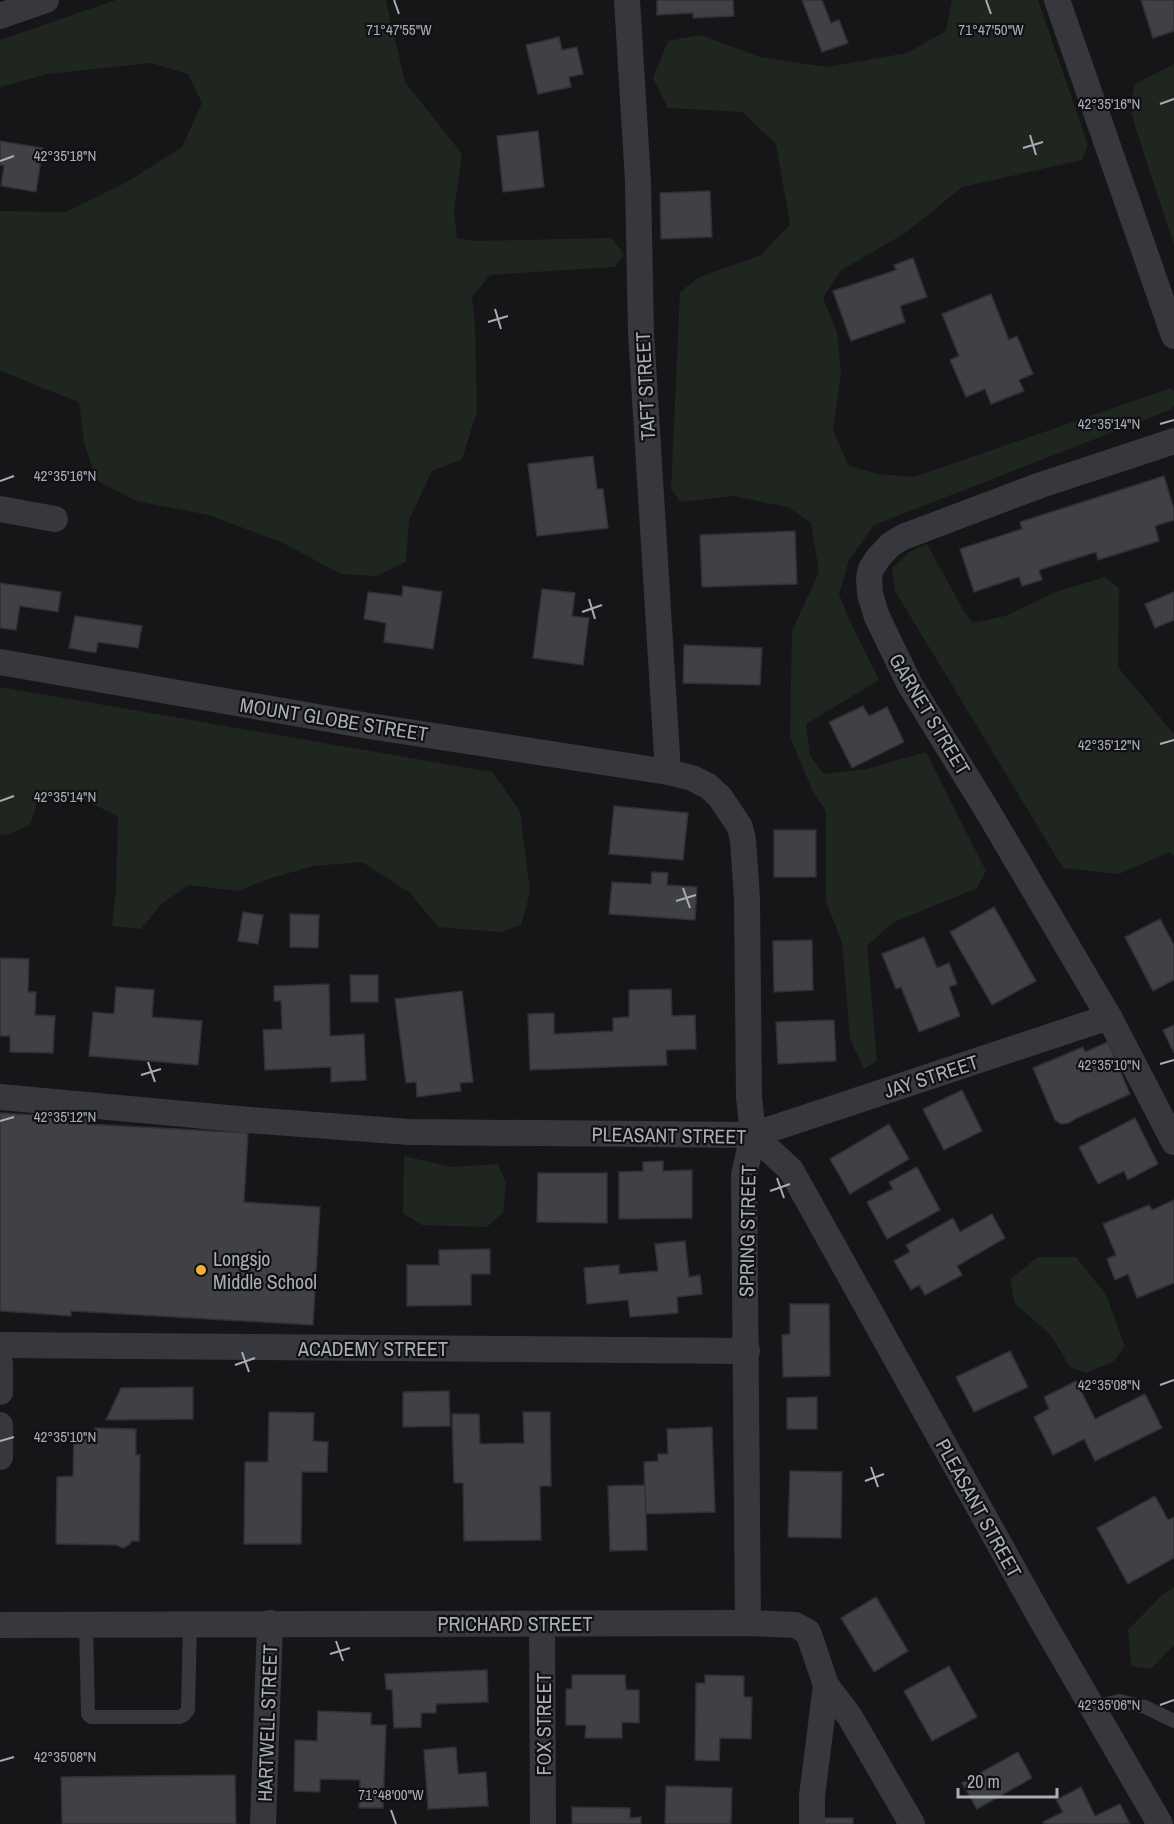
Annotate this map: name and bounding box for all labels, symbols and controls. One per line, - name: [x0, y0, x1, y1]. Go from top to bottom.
- text: 71°47'55"W: [366, 19, 432, 40]
- text: 71°47'50"W: [958, 19, 1024, 40]
- text: 42°35'16"N: [1078, 93, 1140, 114]
- text: 42°35'18"N: [34, 145, 96, 166]
- street label: TAFT STREET: [629, 331, 661, 441]
- text: 42°35'14"N: [1078, 413, 1140, 434]
- text: 42°35'16"N: [34, 465, 96, 486]
- street label: GARNET STREET: [883, 648, 977, 780]
- street label: MOUNT GLOBE STREET: [238, 691, 430, 747]
- text: 42°35'12"N: [1078, 734, 1140, 755]
- text: 42°35'14"N: [34, 786, 96, 807]
- street label: JAY STREET: [880, 1048, 982, 1104]
- text: 42°35'10"N: [1078, 1054, 1140, 1075]
- text: 42°35'12"N: [34, 1106, 96, 1127]
- street label: PLEASANT STREET: [591, 1120, 747, 1150]
- street label: SPRING STREET: [732, 1165, 762, 1297]
- place label: Longsjo Middle School: [213, 1245, 317, 1295]
- marker: Longsjo Middle School: [194, 1263, 208, 1277]
- street label: ACADEMY STREET: [297, 1335, 448, 1362]
- text: 42°35'08"N: [1078, 1374, 1140, 1395]
- text: 42°35'10"N: [34, 1426, 96, 1447]
- street label: PLEASANT STREET: [930, 1434, 1028, 1582]
- street label: PRICHARD STREET: [438, 1610, 592, 1637]
- street label: HARTWELL STREET: [251, 1644, 283, 1802]
- street label: FOX STREET: [530, 1673, 557, 1775]
- text: 42°35'06"N: [1078, 1694, 1140, 1715]
- text: 42°35'08"N: [34, 1746, 96, 1767]
- scale bar: [958, 1761, 1057, 1799]
- text: 20 m: [967, 1769, 1000, 1794]
- text: 71°48'00"W: [358, 1784, 424, 1805]

